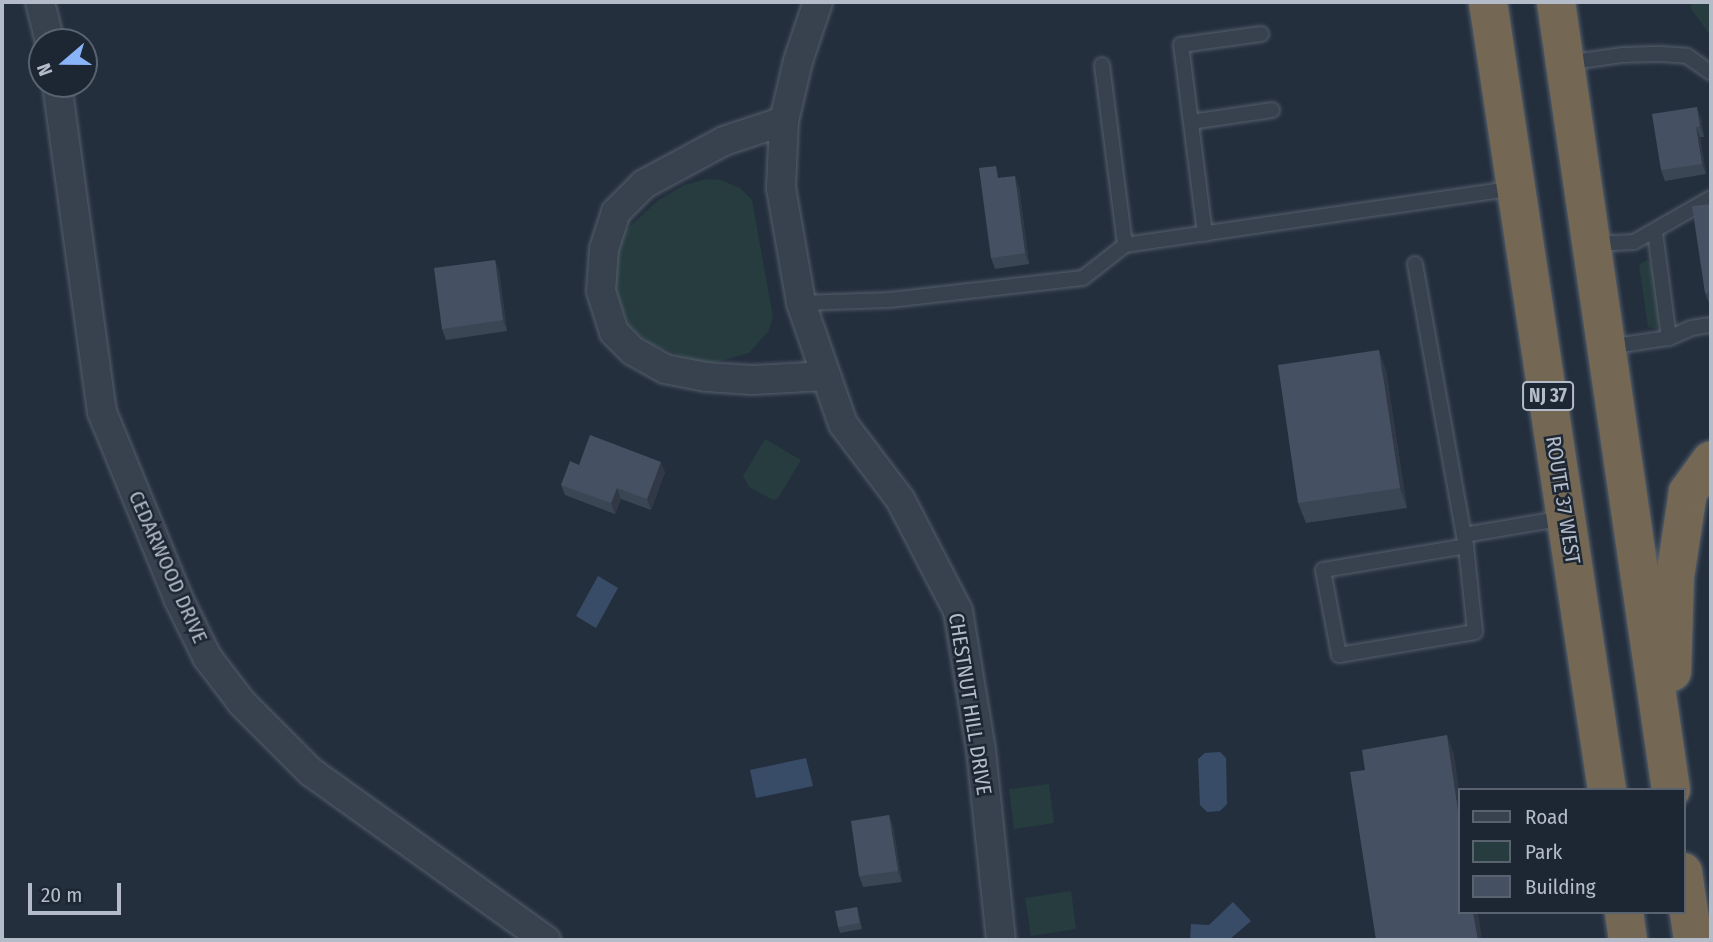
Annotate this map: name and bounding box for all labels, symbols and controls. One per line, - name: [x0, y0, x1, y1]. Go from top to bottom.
- north arrow: [28, 28, 98, 98]
- text: N: [32, 60, 57, 79]
- road number: NJ 37: [1522, 380, 1574, 412]
- street label: ROUTE 37 WEST: [1540, 434, 1586, 566]
- street label: CEDARWOOD DRIVE: [123, 487, 213, 647]
- street label: CHESTNUT HILL DRIVE: [943, 611, 997, 797]
- legend: [1458, 788, 1685, 914]
- text: Road: [1525, 804, 1569, 830]
- text: Park: [1525, 839, 1562, 865]
- scale bar: [32, 869, 124, 913]
- text: Building: [1525, 874, 1596, 900]
- text: 20 m: [41, 882, 82, 908]

